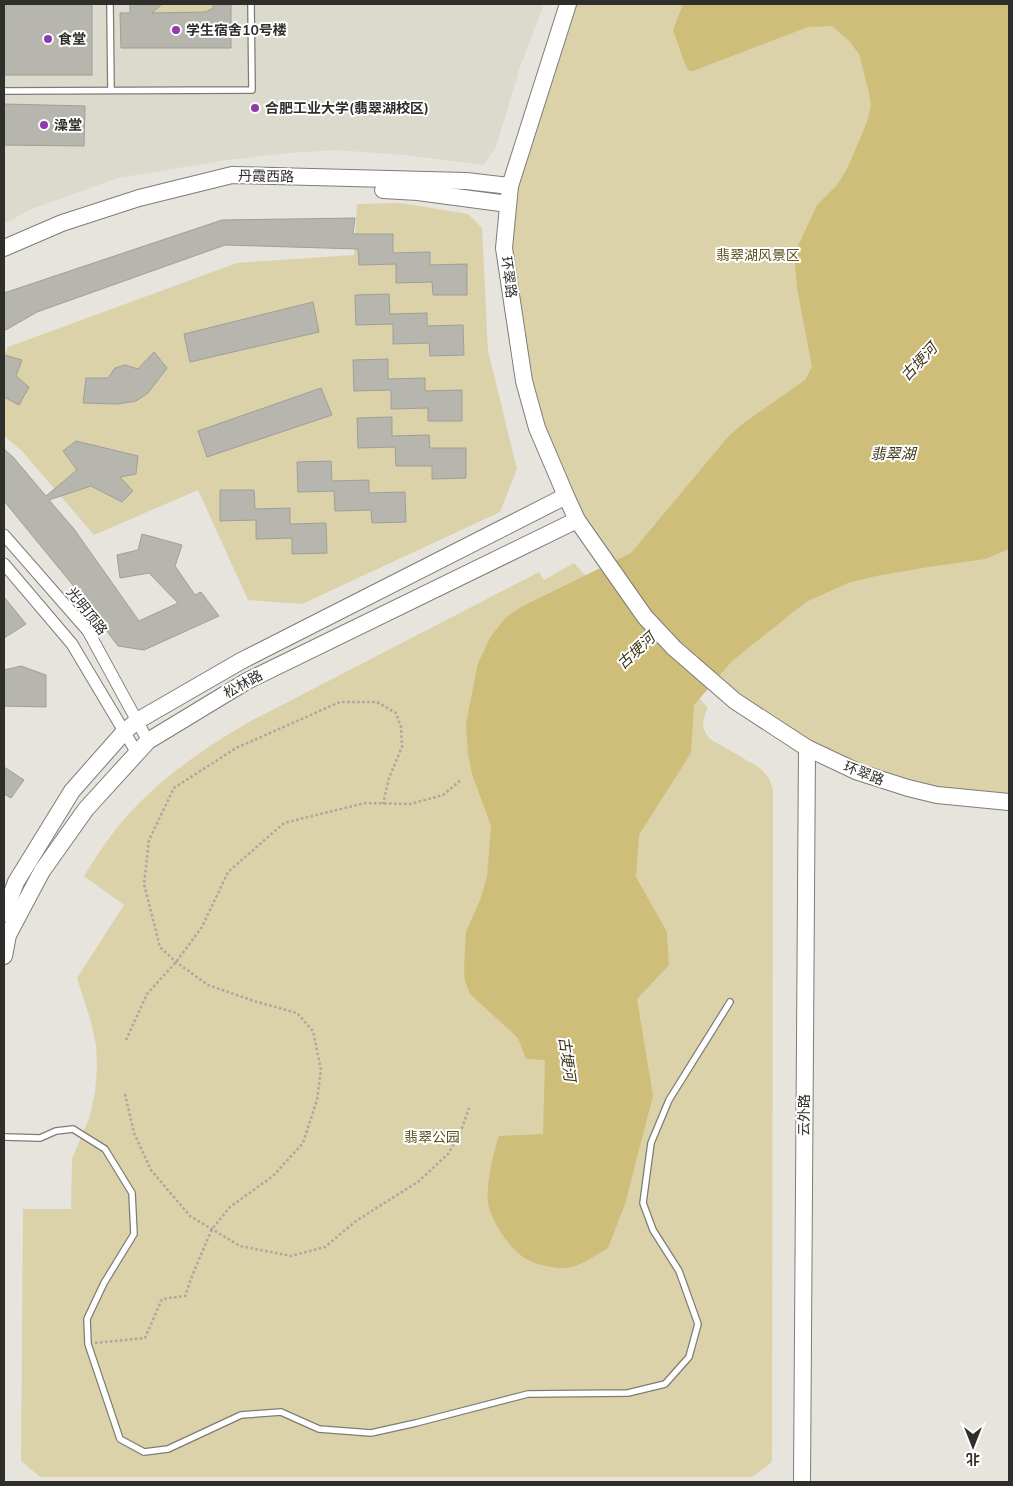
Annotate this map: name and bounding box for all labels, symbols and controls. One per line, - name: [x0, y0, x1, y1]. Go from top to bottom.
- place label: 学生宿舍10号楼: [186, 21, 287, 39]
- marker: 学生宿舍10号楼: [170, 24, 182, 36]
- place label: 食堂: [58, 30, 86, 48]
- marker: 食堂: [42, 33, 54, 45]
- place label: 合肥工业大学(翡翠湖校区): [265, 99, 429, 117]
- marker: 合肥工业大学(翡翠湖校区): [249, 102, 261, 114]
- place label: 澡堂: [54, 116, 82, 134]
- marker: 澡堂: [38, 119, 50, 131]
- street label: 丹霞西路: [238, 167, 294, 185]
- park label: 翡翠湖风景区: [716, 246, 800, 264]
- street label: 环翠路: [497, 255, 521, 299]
- water label: 古埂河: [896, 337, 943, 385]
- water label: 翡翠湖: [870, 444, 917, 463]
- street label: 光明顶路: [63, 583, 111, 639]
- water label: 古埂河: [613, 626, 661, 673]
- street label: 松林路: [220, 666, 266, 702]
- street label: 环翠路: [841, 757, 887, 789]
- water label: 古埂河: [555, 1035, 580, 1085]
- street label: 云外路: [795, 1094, 813, 1136]
- park label: 翡翠公园: [404, 1128, 460, 1146]
- north arrow: [948, 1421, 998, 1471]
- text: 北: [966, 1450, 980, 1468]

